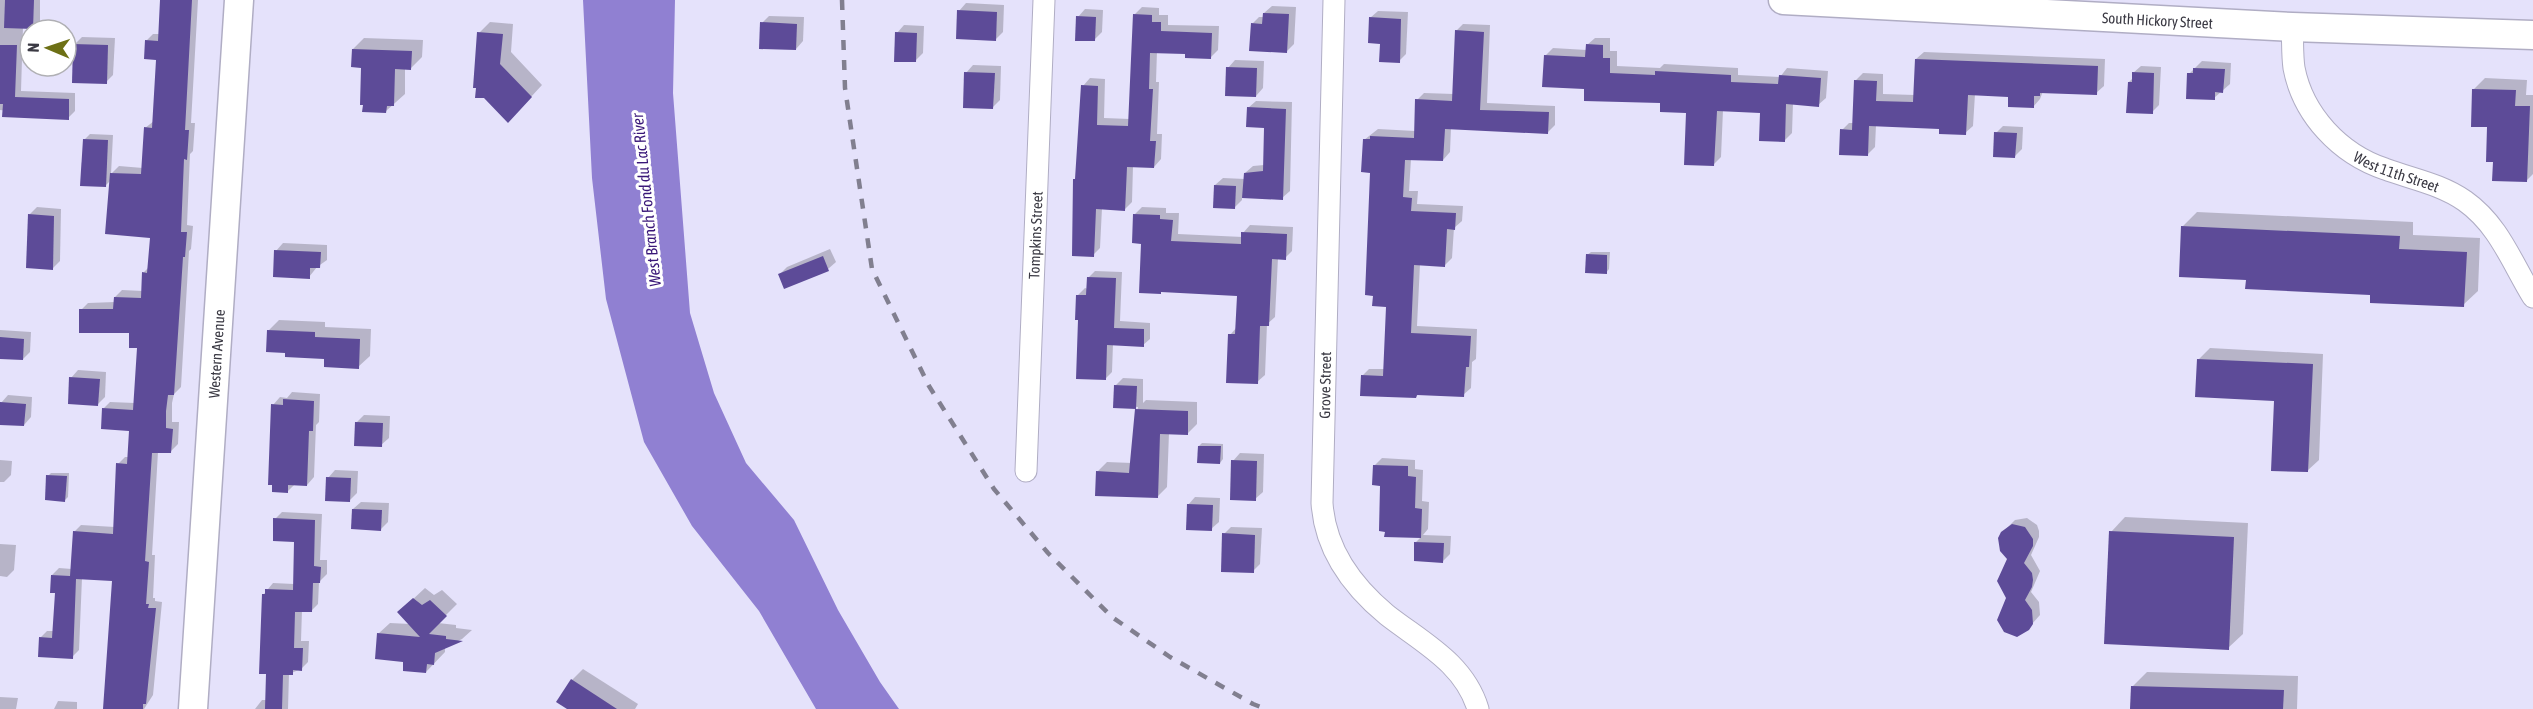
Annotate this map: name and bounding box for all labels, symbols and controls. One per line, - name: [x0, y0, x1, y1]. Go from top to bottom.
- street label: South Hickory Street: [2102, 8, 2213, 31]
- north arrow: [18, 18, 78, 78]
- text: N: [24, 42, 42, 53]
- water label: West Branch Fond du Lac River: [628, 111, 664, 288]
- street label: West 11th Street: [2351, 148, 2442, 195]
- street label: Tompkins Street: [1025, 191, 1045, 279]
- street label: Western Avenue: [205, 309, 227, 399]
- street label: Grove Street: [1316, 351, 1334, 419]

